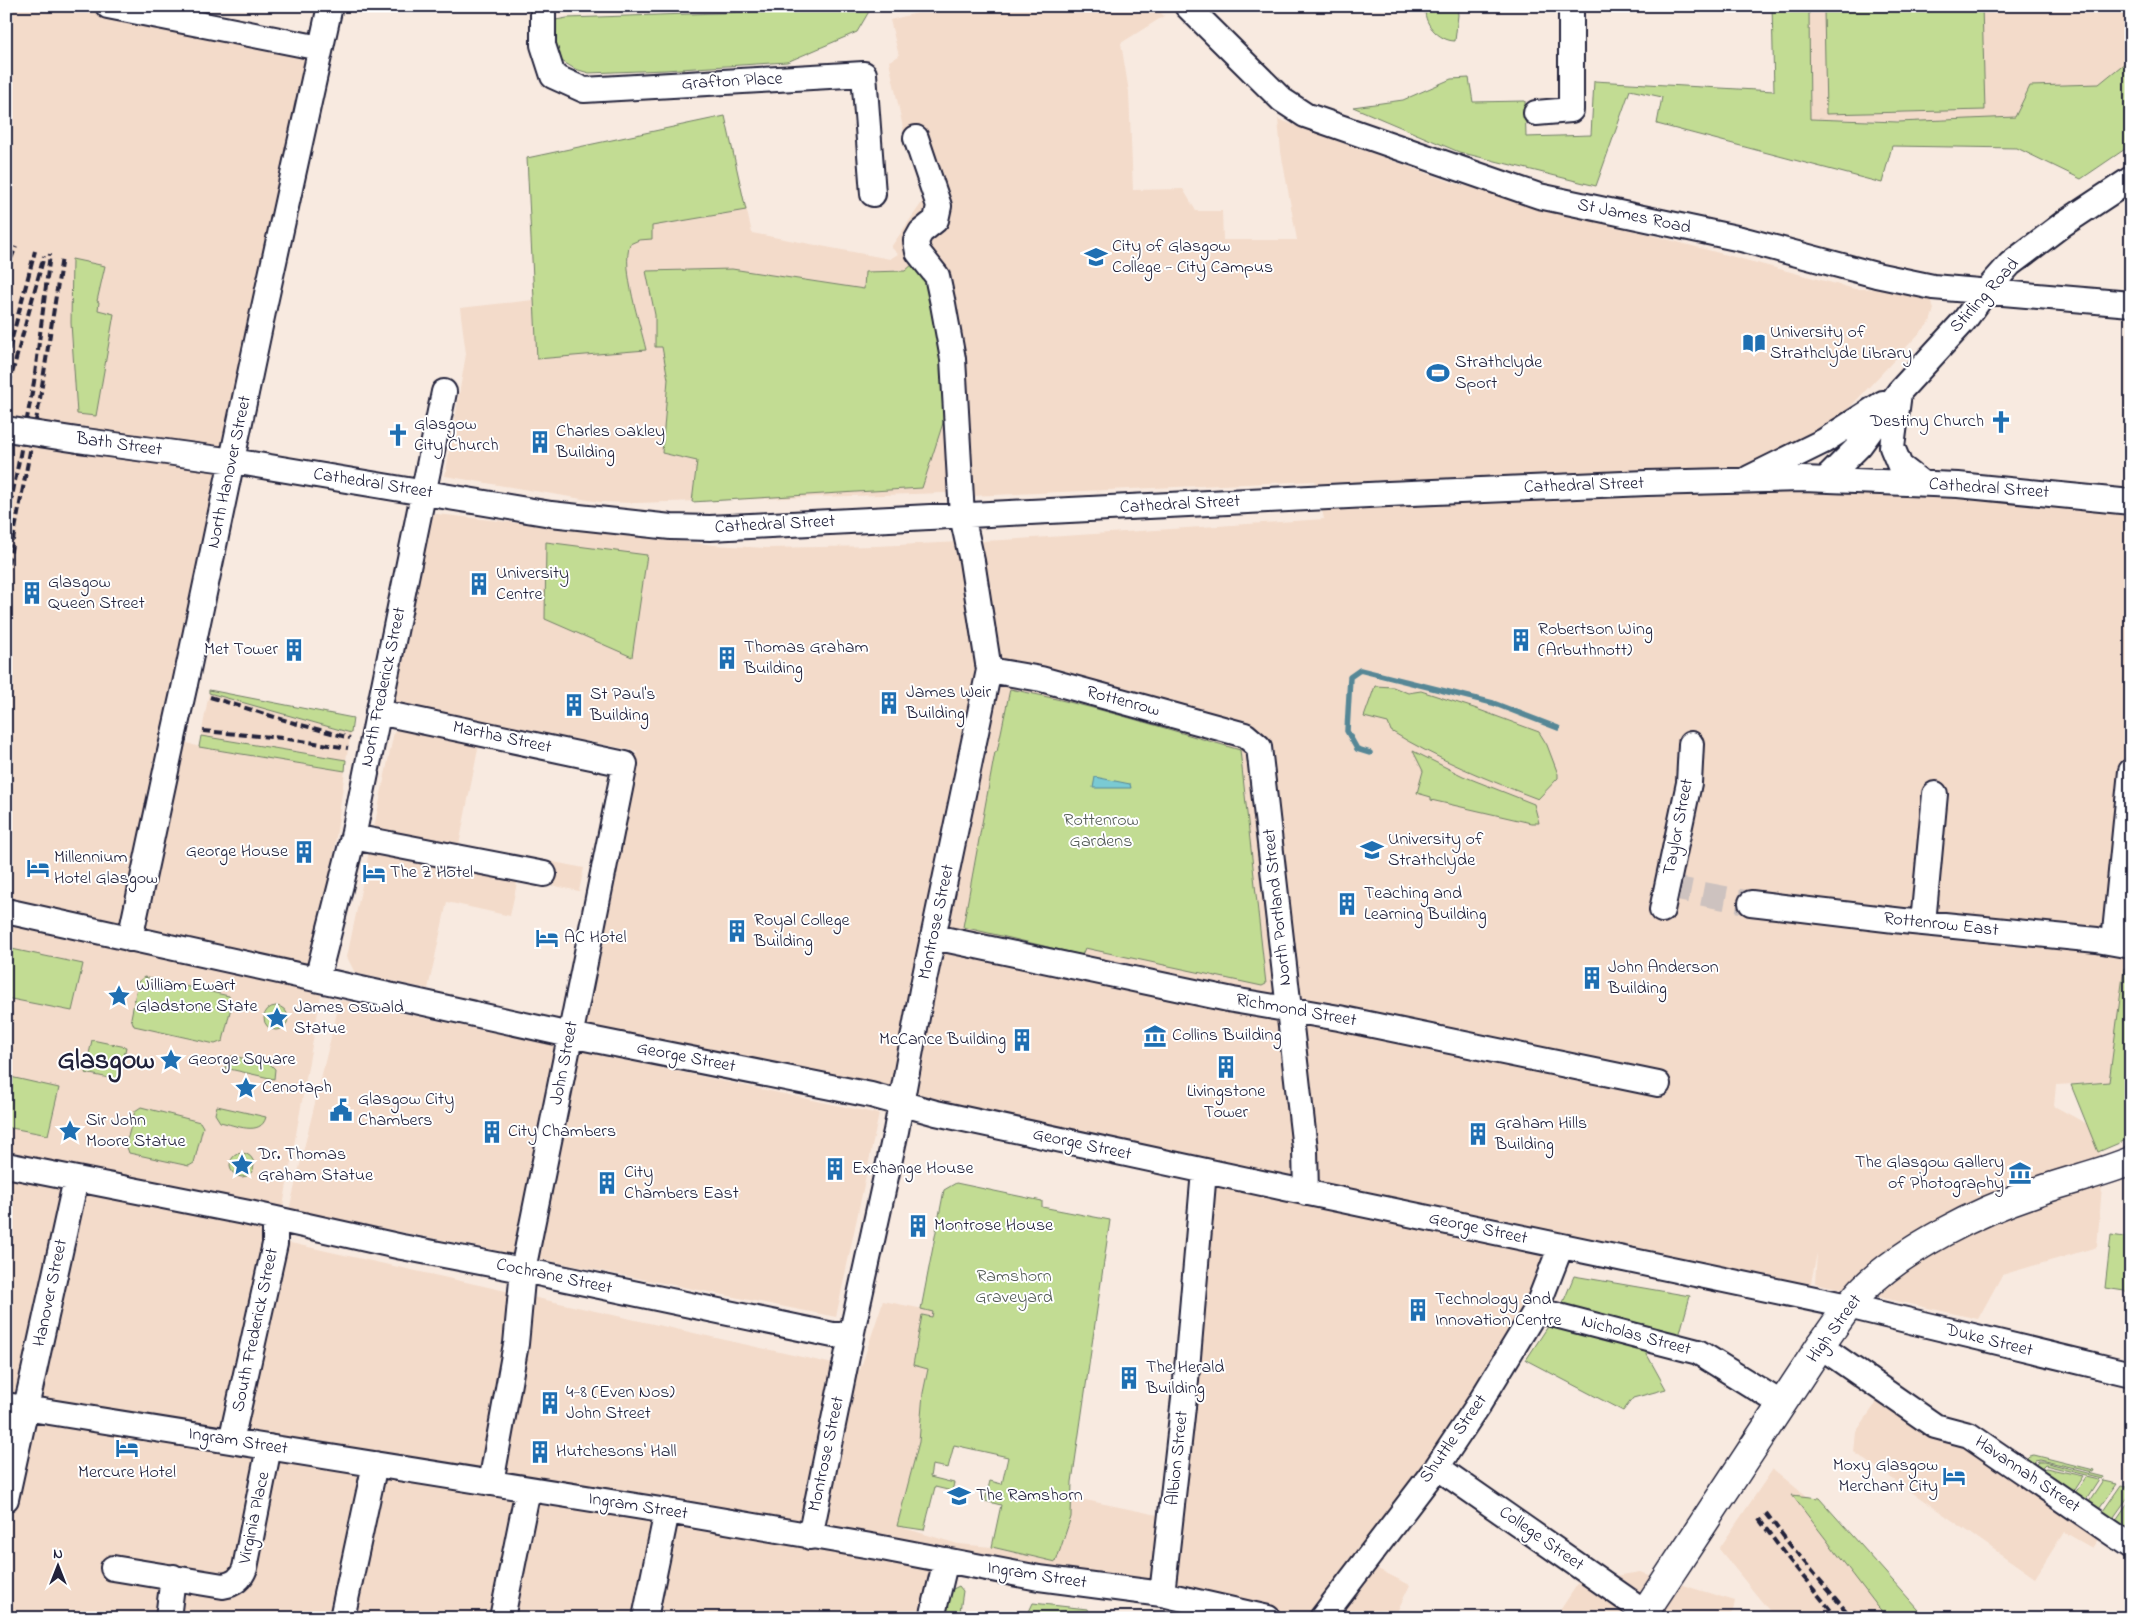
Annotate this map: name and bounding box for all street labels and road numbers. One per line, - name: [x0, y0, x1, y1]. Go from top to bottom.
- street label: Grafton Place: [681, 66, 784, 98]
- street label: St James Road: [1575, 192, 1693, 242]
- street label: Stirling Road: [1944, 253, 2027, 340]
- street label: North Hanover Street: [201, 393, 259, 551]
- street label: Bath Street: [73, 426, 164, 464]
- street label: Cathedral Street: [311, 462, 435, 506]
- street label: Cathedral Street: [1523, 471, 1645, 501]
- street label: Cathedral Street: [1928, 472, 2050, 506]
- street label: Cathedral Street: [1119, 489, 1241, 521]
- street label: Cathedral Street: [714, 509, 836, 541]
- street label: North Frederick Street: [354, 605, 414, 769]
- street label: Rottenrow: [1083, 680, 1163, 724]
- street label: Martha Street: [450, 715, 554, 761]
- street label: Taylor Street: [1657, 776, 1701, 878]
- street label: North Portland Street: [1257, 827, 1299, 987]
- street label: Montrose Street: [912, 862, 962, 982]
- street label: Rottenrow East: [1882, 906, 2000, 944]
- street label: Richmond Street: [1234, 988, 1358, 1034]
- street label: John Street: [544, 1019, 586, 1107]
- street label: George Street: [634, 1036, 738, 1081]
- street label: George Street: [1030, 1122, 1134, 1169]
- street label: George Street: [1426, 1206, 1530, 1253]
- street label: Hanover Street: [27, 1237, 75, 1349]
- street label: South Frederick Street: [226, 1246, 286, 1414]
- street label: Cochrane Street: [494, 1252, 614, 1302]
- street label: High Street: [1801, 1289, 1870, 1369]
- street label: Nicholas Street: [1578, 1309, 1694, 1363]
- street label: Duke Street: [1942, 1317, 2035, 1364]
- street label: Shuttle Street: [1414, 1389, 1494, 1489]
- street label: Montrose Street: [802, 1394, 852, 1514]
- street label: Albion Street: [1160, 1409, 1196, 1507]
- street label: Ingram Street: [186, 1421, 290, 1464]
- street label: Havannah Street: [1969, 1430, 2085, 1520]
- street label: Virginia Place: [232, 1468, 279, 1568]
- street label: Ingram Street: [586, 1486, 690, 1529]
- street label: College Street: [1492, 1500, 1589, 1579]
- street label: Ingram Street: [985, 1555, 1089, 1598]

